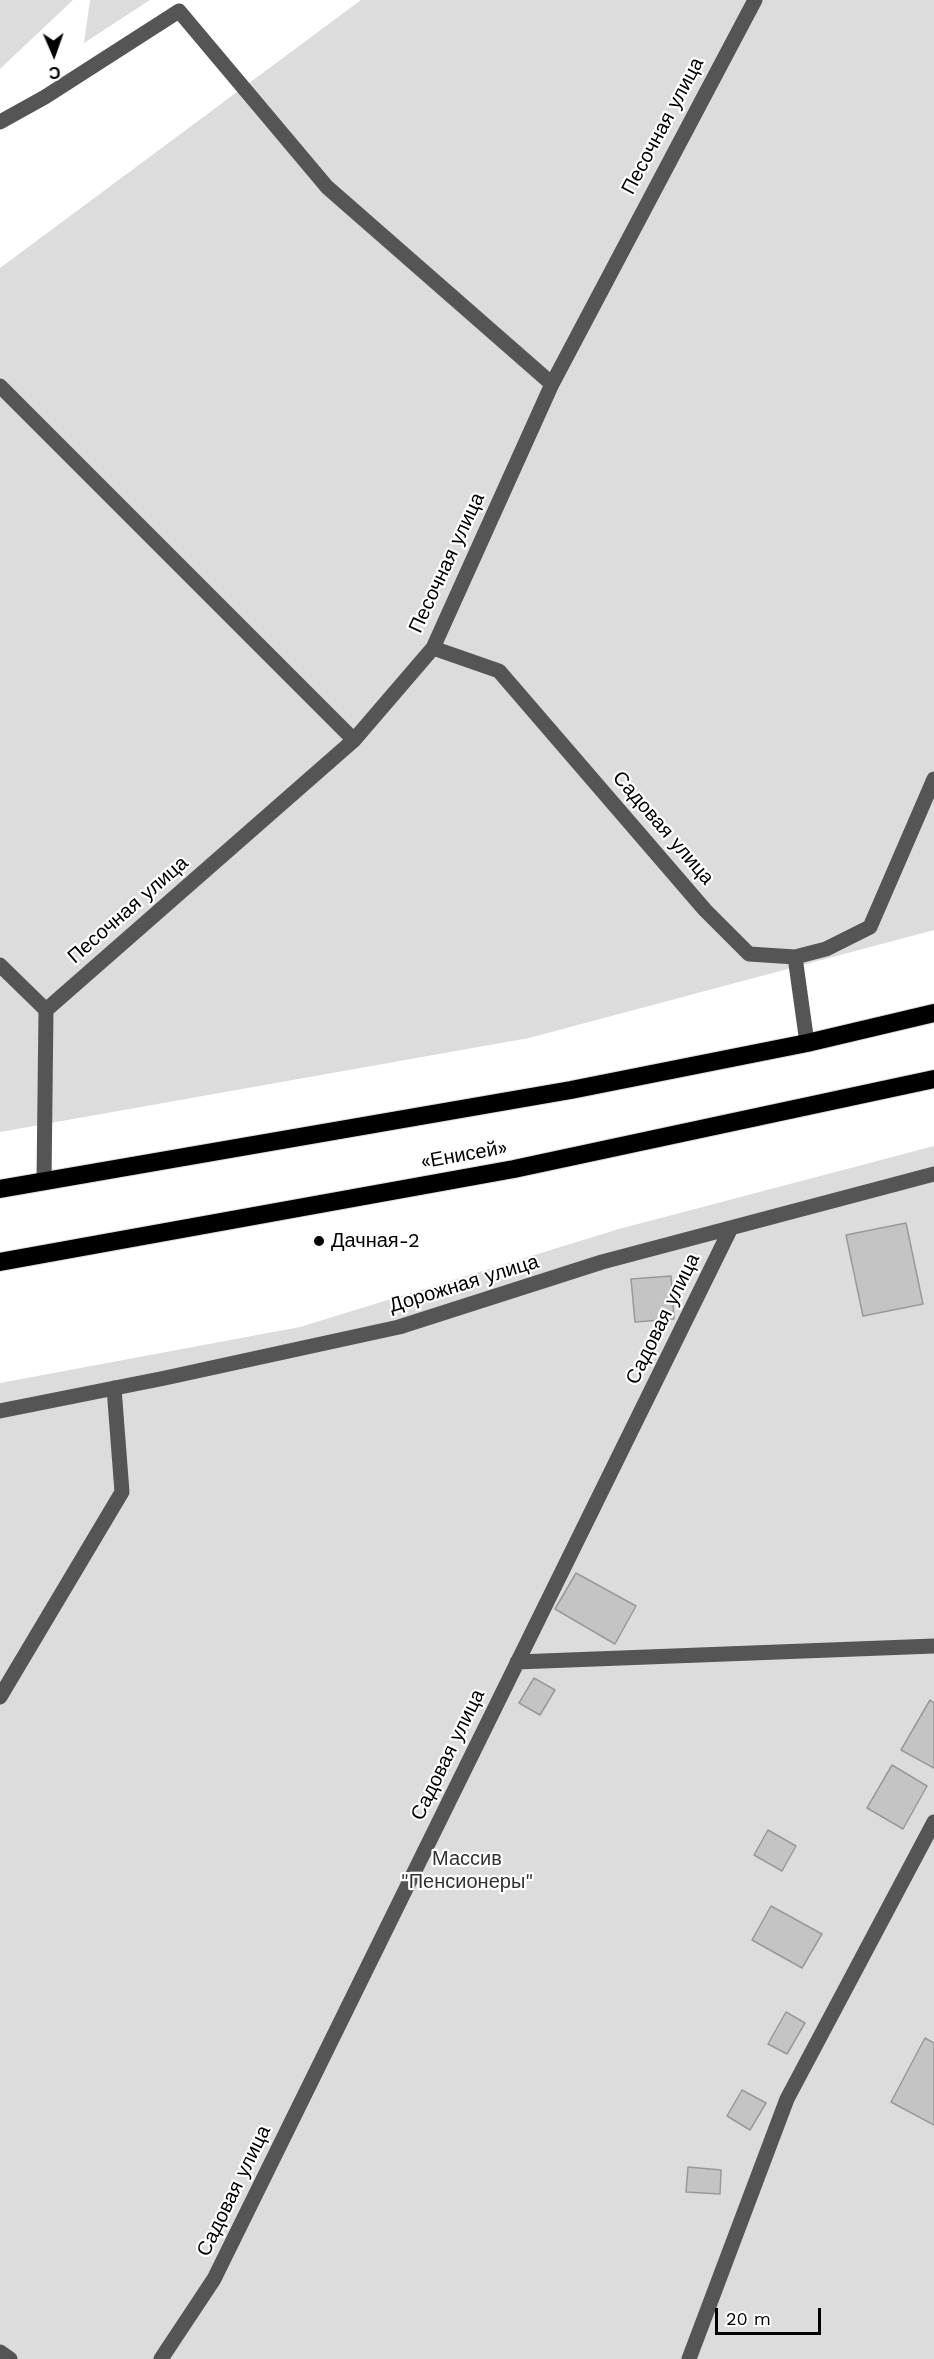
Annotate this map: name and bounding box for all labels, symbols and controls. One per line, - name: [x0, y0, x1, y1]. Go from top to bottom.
- north arrow: [24, 24, 84, 84]
- street label: Песочная улица: [617, 53, 709, 199]
- text: С: [49, 63, 61, 82]
- street label: Песочная улица: [404, 489, 490, 637]
- street label: Садовая улица: [607, 766, 719, 890]
- street label: Песочная улица: [63, 851, 193, 969]
- street label: «Енисей»: [419, 1136, 509, 1174]
- place label: Дачная-2: [331, 1229, 420, 1253]
- marker: Дачная-2: [312, 1234, 326, 1248]
- street label: Дорожная улица: [386, 1250, 542, 1318]
- street label: Садовая улица: [621, 1250, 705, 1388]
- street label: Садовая улица: [406, 1686, 490, 1824]
- park label: Массив "Пенсионеры": [401, 1847, 533, 1894]
- street label: Садовая улица: [192, 2122, 276, 2260]
- scale bar: [718, 2296, 824, 2334]
- text: 20 m: [726, 2308, 771, 2329]

